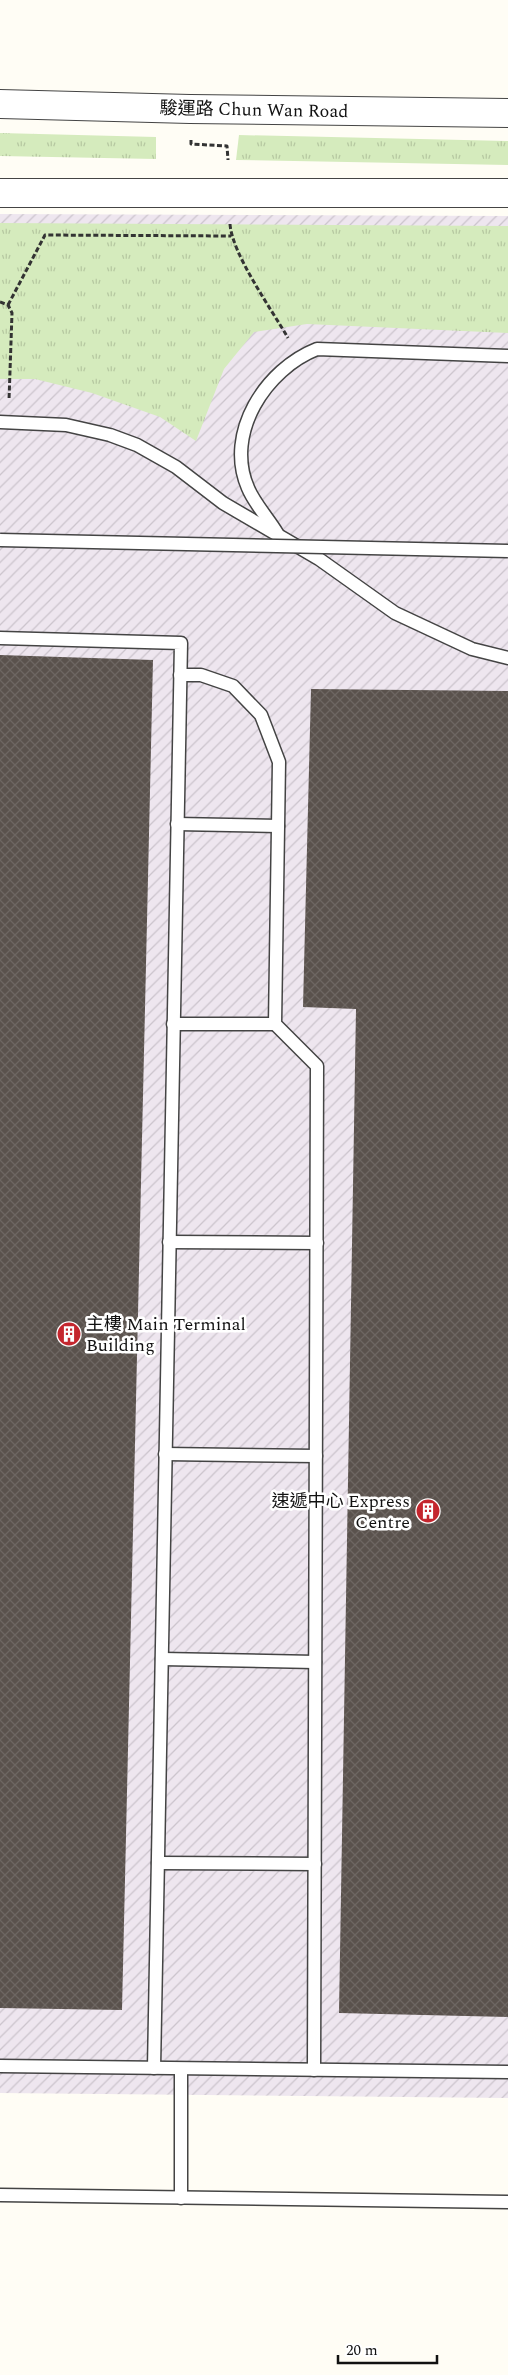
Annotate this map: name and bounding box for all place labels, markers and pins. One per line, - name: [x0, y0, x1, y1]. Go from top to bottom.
- place label: 主樓 Main Terminal Building: [86, 1311, 246, 1359]
- building icon: 主樓 Main Terminal Building: [56, 1321, 82, 1347]
- place label: 速遞中心 Express Centre: [271, 1488, 410, 1536]
- building icon: 速遞中心 Express Centre: [415, 1498, 441, 1524]

